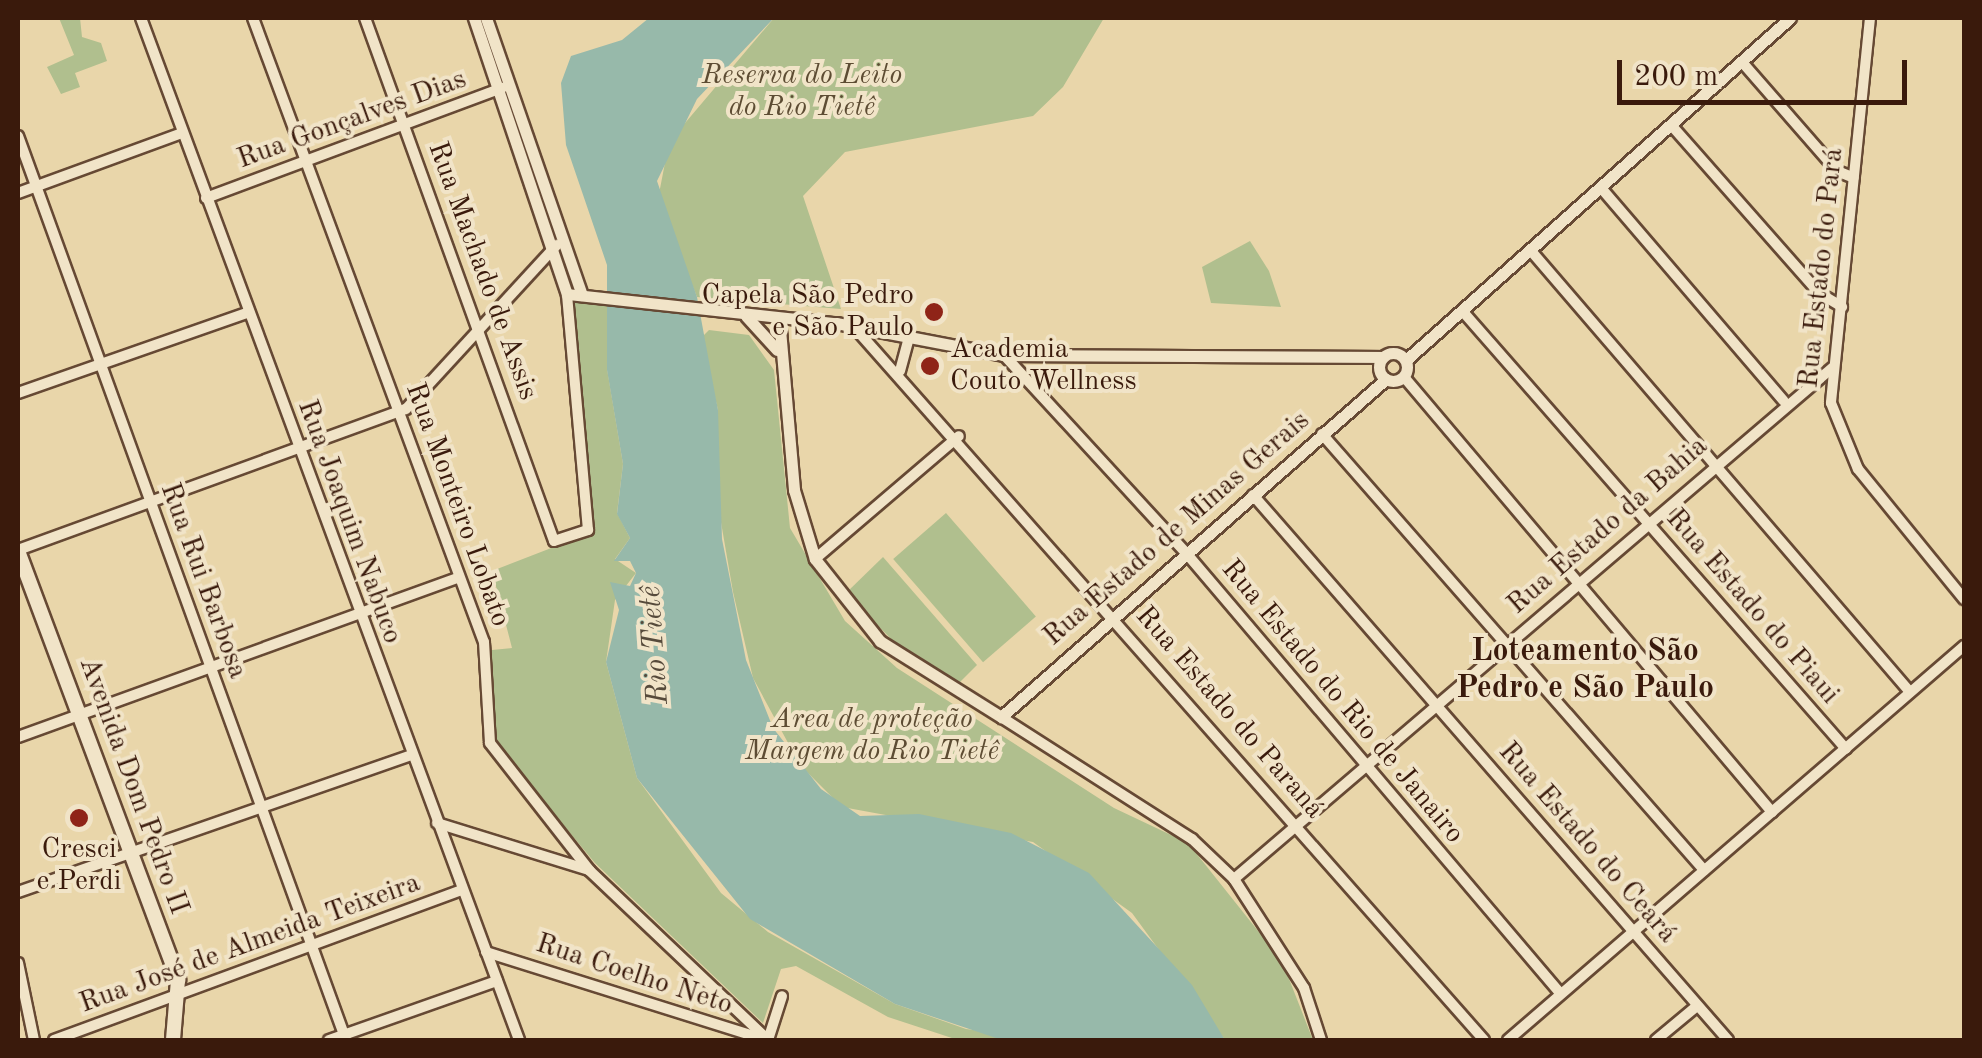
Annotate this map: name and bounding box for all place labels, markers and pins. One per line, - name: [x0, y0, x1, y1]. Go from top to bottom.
- place label: Capela São Pedro e São Paulo: [701, 279, 914, 345]
- marker: Capela São Pedro e São Paulo: [923, 301, 945, 323]
- place label: Academia Couto Wellness: [950, 333, 1137, 399]
- marker: Academia Couto Wellness: [919, 355, 941, 377]
- marker: Cresci e Perdi: [68, 807, 90, 829]
- place label: Cresci e Perdi: [37, 833, 121, 899]

